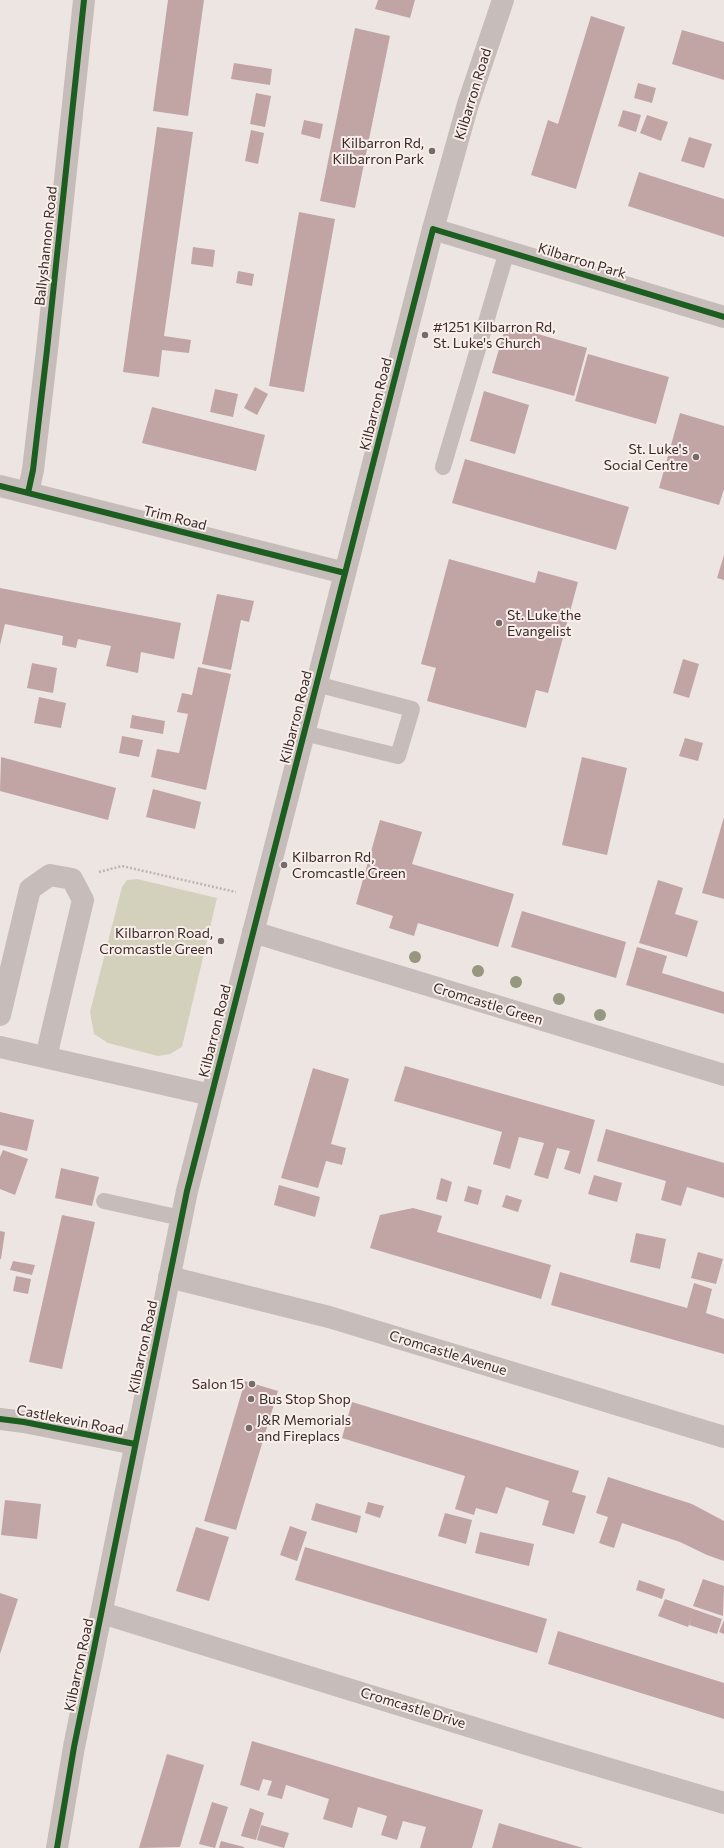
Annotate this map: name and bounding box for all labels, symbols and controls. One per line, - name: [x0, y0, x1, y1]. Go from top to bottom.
- street label: Kilbarron Road: [451, 46, 495, 142]
- place label: Kilbarron Rd, Kilbarron Park: [333, 135, 424, 168]
- marker: Kilbarron Rd, Kilbarron Park: [427, 146, 437, 156]
- street label: Ballyshannon Road: [31, 185, 61, 307]
- street label: Kilbarron Park: [536, 240, 628, 282]
- place label: #1251 Kilbarron Rd, St. Luke's Church: [433, 319, 555, 352]
- marker: #1251 Kilbarron Rd, St. Luke's Church: [420, 330, 430, 340]
- street label: Kilbarron Road: [356, 356, 396, 452]
- place label: St. Luke's Social Centre: [604, 441, 688, 474]
- marker: St. Luke's Social Centre: [691, 452, 701, 462]
- street label: Trim Road: [142, 502, 208, 534]
- place label: St. Luke the Evangelist: [507, 607, 581, 640]
- marker: St. Luke the Evangelist: [494, 618, 504, 628]
- street label: Kilbarron Road: [276, 669, 316, 765]
- place label: Kilbarron Rd, Cromcastle Green: [292, 849, 406, 882]
- marker: Kilbarron Rd, Cromcastle Green: [279, 860, 289, 870]
- place label: Kilbarron Road, Cromcastle Green: [99, 925, 213, 958]
- marker: Kilbarron Road, Cromcastle Green: [216, 936, 226, 946]
- street label: Cromcastle Green: [431, 979, 545, 1029]
- street label: Kilbarron Road: [195, 983, 235, 1079]
- street label: Kilbarron Road: [125, 1299, 161, 1395]
- street label: Cromcastle Avenue: [387, 1327, 509, 1379]
- place label: Salon 15: [192, 1376, 244, 1392]
- marker: Salon 15: [247, 1379, 257, 1389]
- place label: Bus Stop Shop: [259, 1391, 351, 1407]
- marker: Bus Stop Shop: [246, 1394, 256, 1404]
- street label: Castlekevin Road: [15, 1401, 125, 1439]
- place label: J&R Memorials and Fireplacs: [257, 1412, 351, 1444]
- marker: J&R Memorials and Fireplacs: [244, 1423, 254, 1433]
- street label: Kilbarron Road: [61, 1617, 97, 1713]
- street label: Cromcastle Drive: [358, 1684, 468, 1732]

